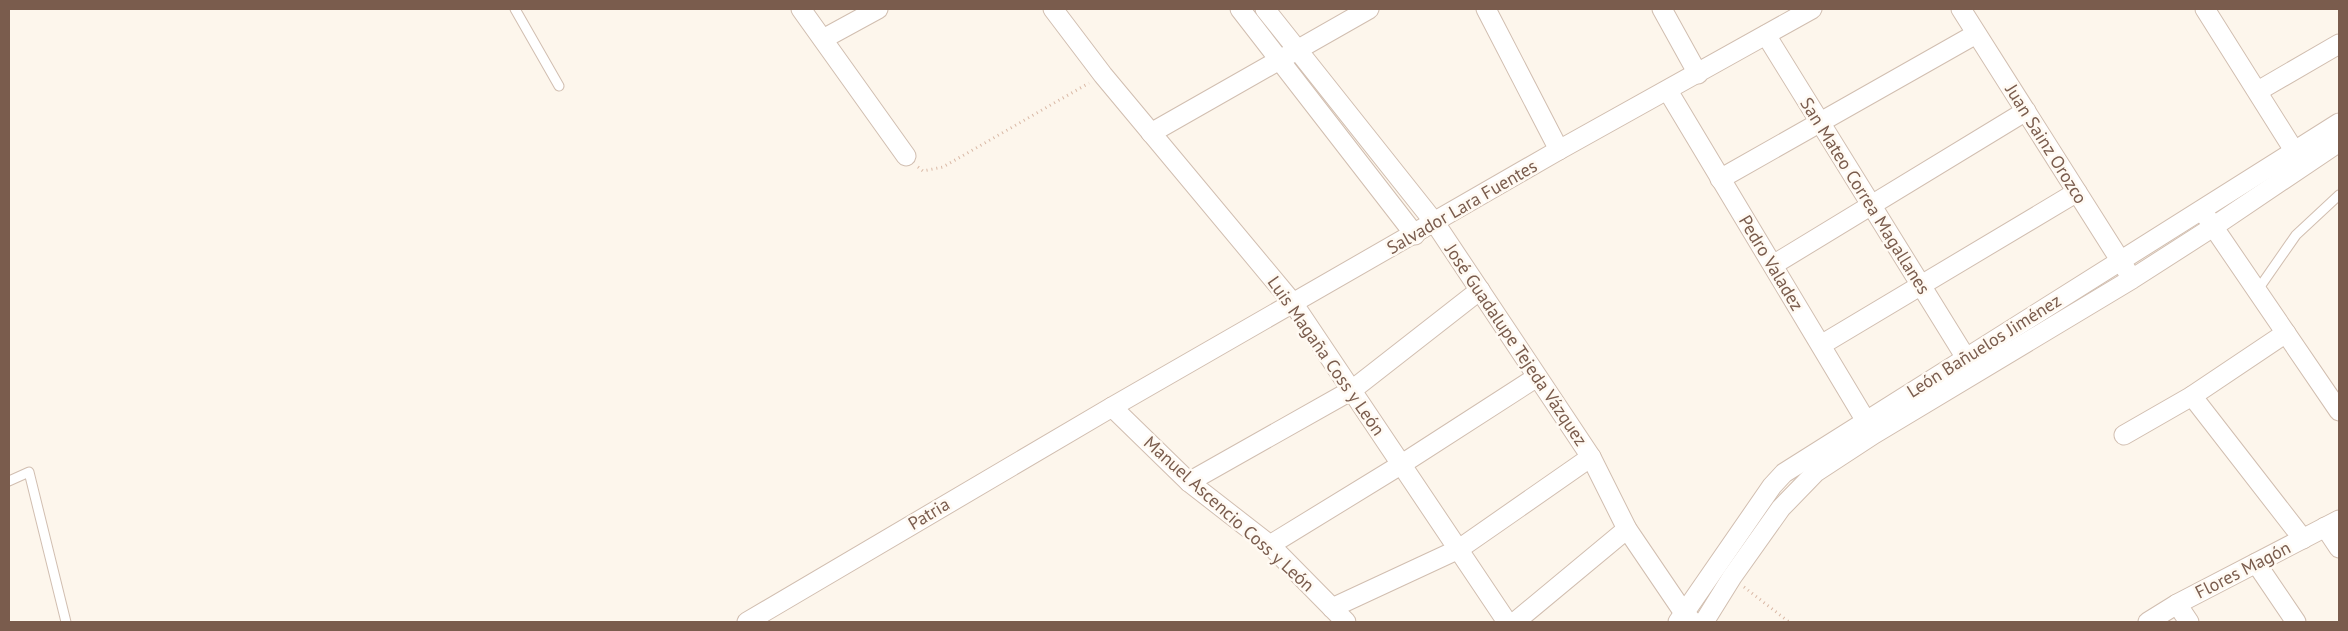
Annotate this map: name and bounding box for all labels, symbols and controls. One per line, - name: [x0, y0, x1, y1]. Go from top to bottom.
- street label: Juan Sainz Orozco: [2000, 79, 2092, 208]
- street label: San Mateo Correa Magallanes: [1795, 93, 1936, 298]
- street label: Salvador Lara Fuentes: [1382, 154, 1541, 259]
- street label: Pedro Valadez: [1734, 211, 1809, 315]
- street label: José Guadalupe Tejeda Vázquez: [1440, 238, 1593, 450]
- street label: Luis Magaña Coss y León: [1263, 272, 1390, 440]
- street label: León Bañuelos Jiménez: [1902, 289, 2065, 402]
- street label: Manuel Ascencio Coss y León: [1139, 431, 1319, 596]
- street label: Patria: [904, 492, 954, 535]
- street label: Flores Magón: [2191, 536, 2294, 603]

